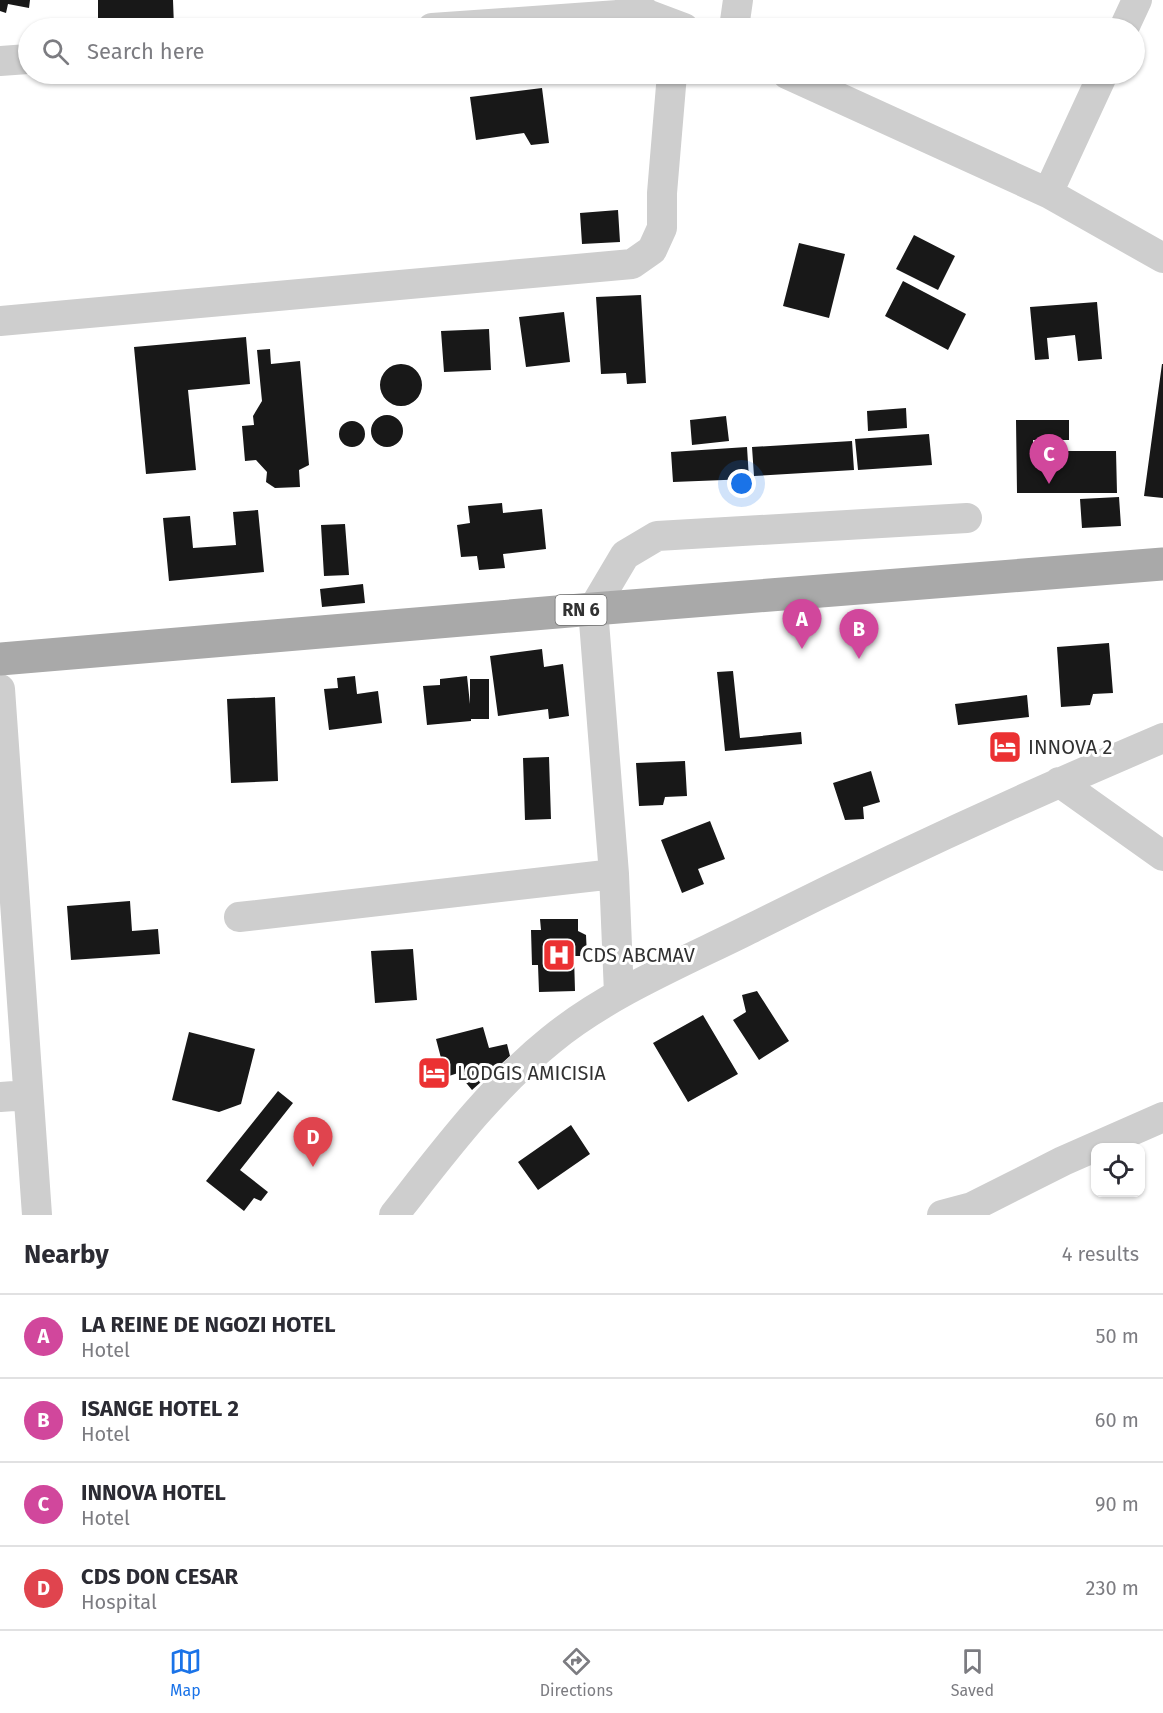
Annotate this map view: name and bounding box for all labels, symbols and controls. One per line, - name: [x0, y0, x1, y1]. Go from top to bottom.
- search box: [18, 18, 1145, 84]
- icon: search: [39, 35, 72, 68]
- text: Search here: [87, 38, 205, 65]
- pin: C: [1030, 434, 1068, 484]
- your location: [727, 469, 756, 498]
- road number: RN 6: [556, 595, 606, 625]
- pin: A: [782, 600, 822, 649]
- pin: B: [840, 610, 878, 659]
- hotel icon: INNOVA 2: [987, 729, 1023, 765]
- place label: INNOVA 2: [1028, 735, 1112, 759]
- hospital icon: CDS ABCMAV: [541, 937, 577, 973]
- place label: CDS ABCMAV: [582, 943, 695, 967]
- hotel icon: LODGIS AMICISIA: [416, 1055, 452, 1091]
- place label: LODGIS AMICISIA: [457, 1061, 606, 1085]
- pin: D: [294, 1118, 332, 1167]
- map controls: [1091, 1143, 1145, 1197]
- button: locate: [1091, 1143, 1145, 1197]
- text: Nearby: [24, 1239, 109, 1270]
- text: 4 results: [1062, 1242, 1139, 1266]
- text: LA REINE DE NGOZI HOTEL: [81, 1311, 335, 1338]
- text: A: [38, 1324, 49, 1348]
- text: 50 m: [1095, 1324, 1139, 1348]
- text: Hotel: [81, 1338, 130, 1362]
- text: ISANGE HOTEL 2: [81, 1395, 239, 1422]
- text: B: [37, 1408, 50, 1432]
- text: 60 m: [1095, 1408, 1139, 1432]
- text: Hotel: [81, 1422, 130, 1446]
- text: INNOVA HOTEL: [81, 1479, 226, 1506]
- text: C: [38, 1492, 49, 1516]
- text: 90 m: [1095, 1492, 1139, 1516]
- text: Hotel: [81, 1506, 130, 1530]
- text: CDS DON CESAR: [81, 1563, 238, 1590]
- text: D: [37, 1576, 50, 1600]
- text: 230 m: [1086, 1576, 1139, 1600]
- text: Hospital: [81, 1590, 157, 1614]
- tab: Map: [169, 1645, 202, 1700]
- tab: Directions: [540, 1645, 613, 1700]
- tab: Saved: [951, 1645, 994, 1700]

